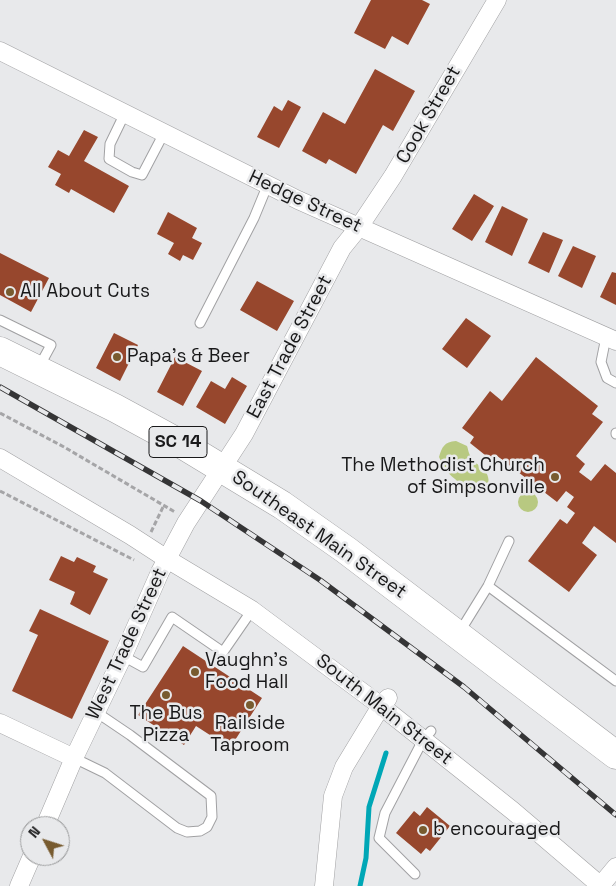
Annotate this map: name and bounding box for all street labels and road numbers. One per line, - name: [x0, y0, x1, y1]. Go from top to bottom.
- street label: Cook Street: [392, 62, 466, 168]
- street label: Hedge Street: [245, 166, 365, 238]
- street label: East Trade Street: [243, 272, 337, 422]
- road number: SC 14: [149, 427, 207, 458]
- street label: Southeast Main Street: [227, 466, 411, 604]
- street label: West Trade Street: [82, 565, 172, 723]
- street label: South Main Street: [311, 650, 457, 770]

